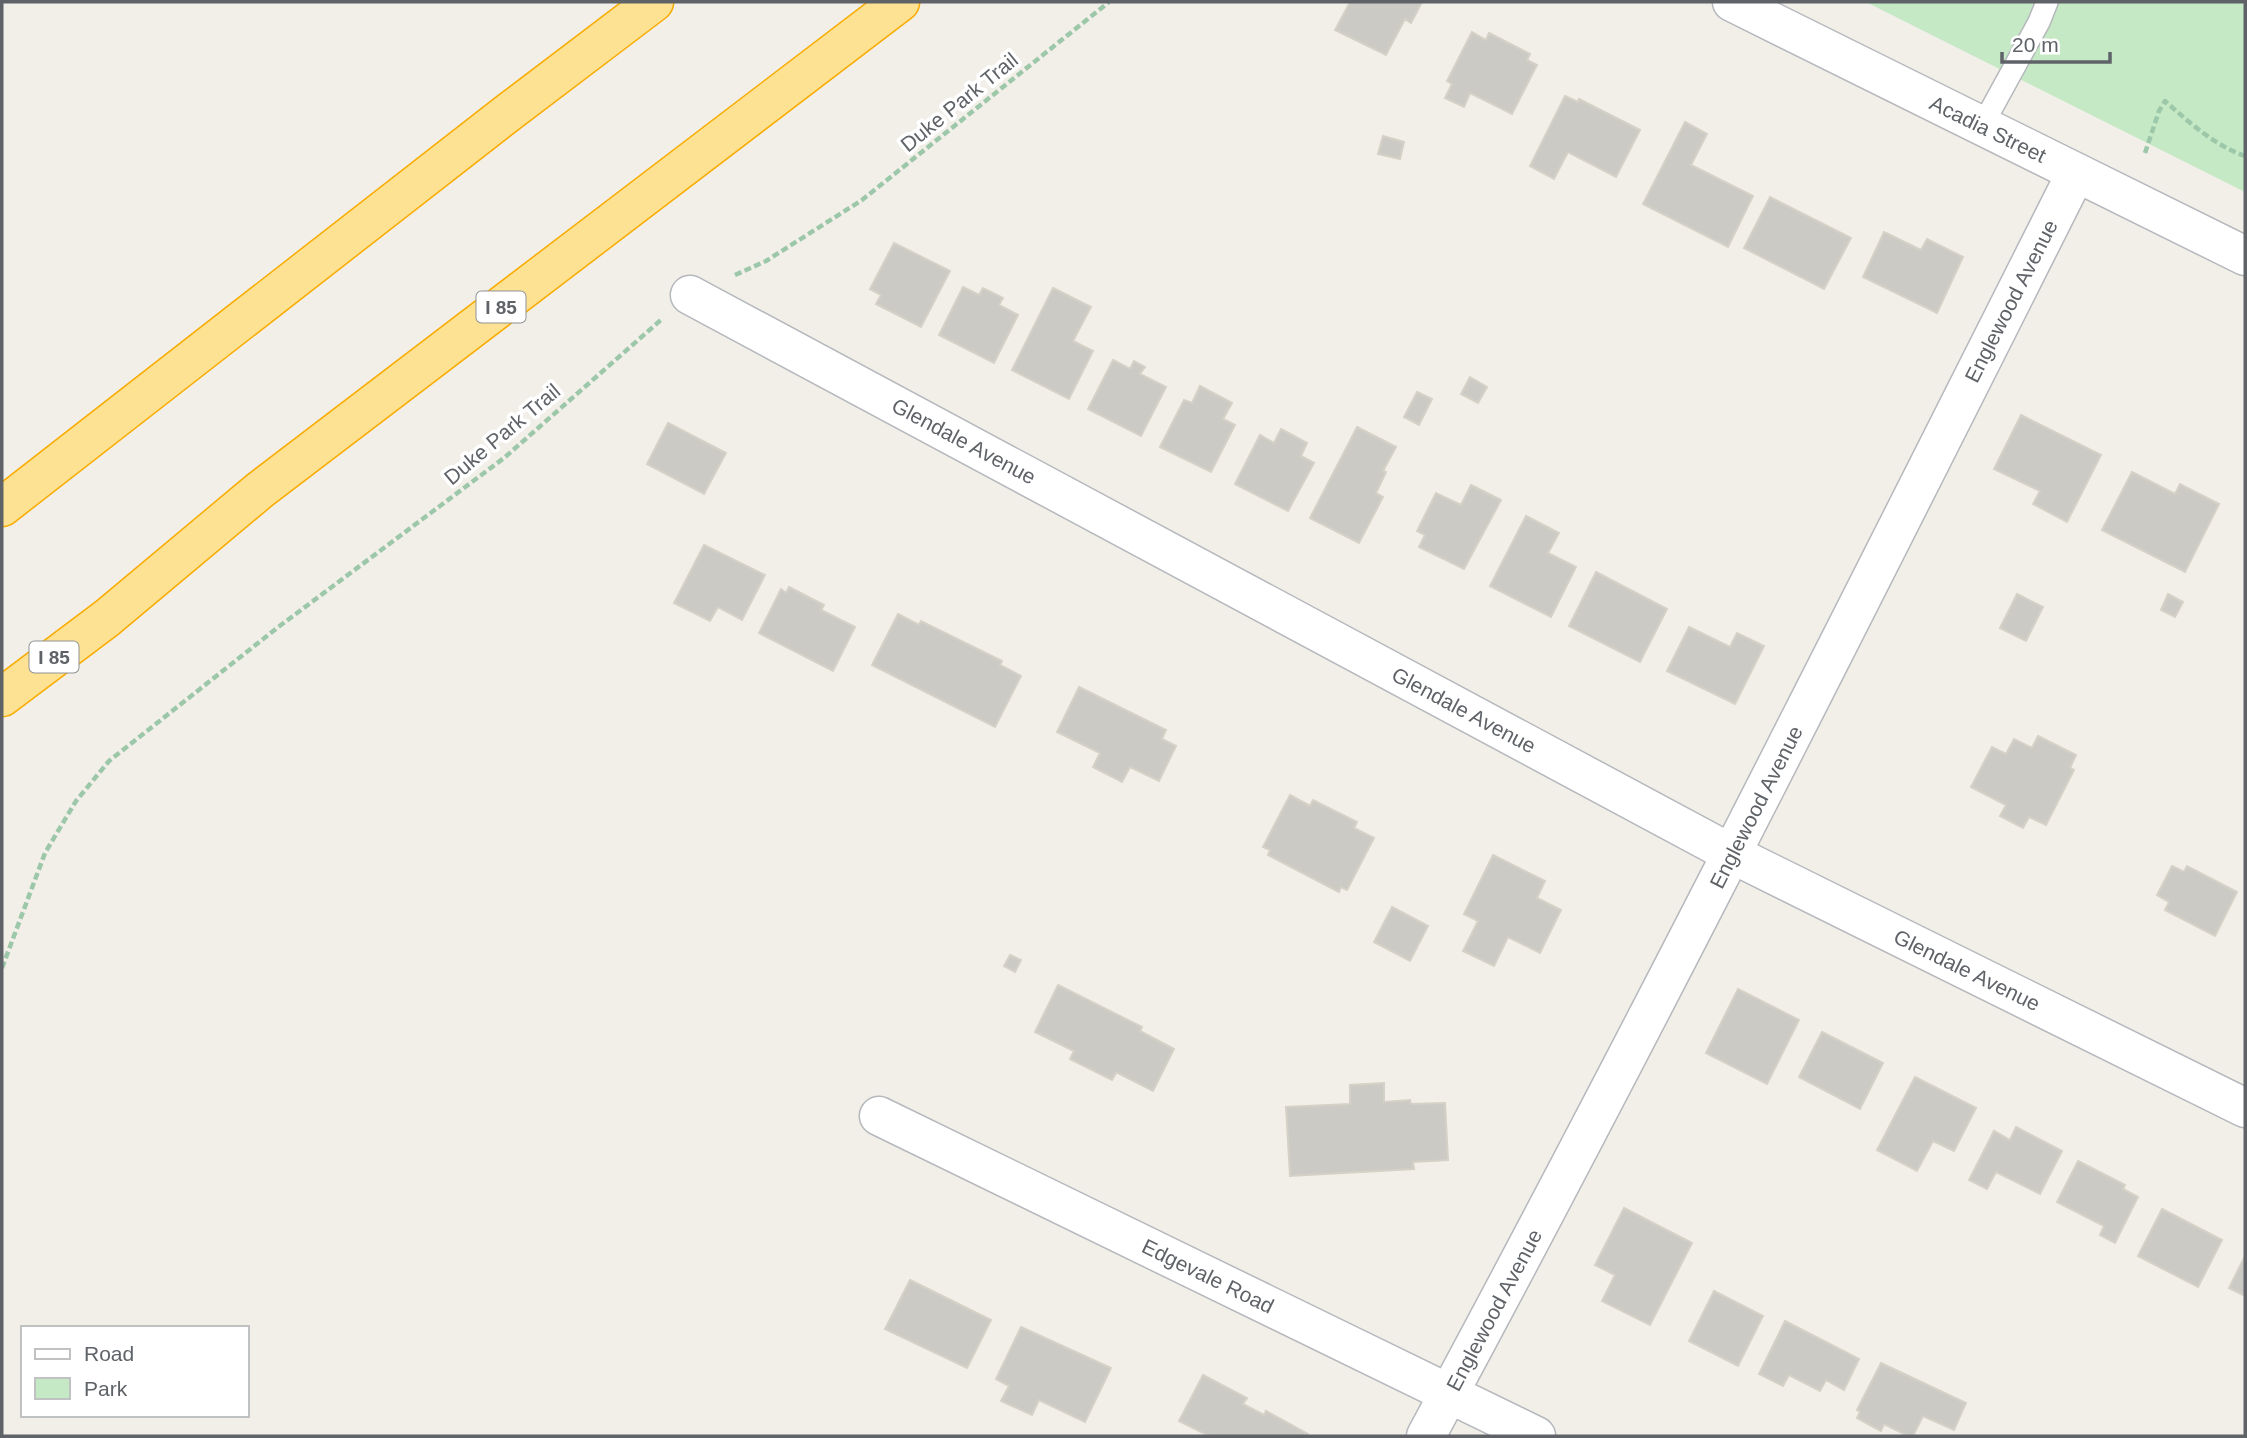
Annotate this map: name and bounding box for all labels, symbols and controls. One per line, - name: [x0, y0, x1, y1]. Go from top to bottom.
- scale bar: [2002, 21, 2110, 65]
- text: 20 m: [2012, 33, 2059, 56]
- street label: Duke Park Trail: [896, 48, 1022, 156]
- street label: Acadia Street: [1926, 91, 2050, 167]
- street label: Englewood Avenue: [1960, 216, 2062, 386]
- road number: I 85: [476, 292, 526, 322]
- street label: Duke Park Trail: [440, 379, 564, 489]
- street label: Glendale Avenue: [888, 393, 1040, 489]
- road number: I 85: [30, 642, 78, 672]
- street label: Glendale Avenue: [1388, 662, 1540, 758]
- street label: Englewood Avenue: [1705, 722, 1807, 892]
- street label: Glendale Avenue: [1890, 925, 2044, 1015]
- street label: Englewood Avenue: [1442, 1225, 1546, 1395]
- street label: Edgevale Road: [1138, 1234, 1278, 1318]
- legend: [21, 1326, 248, 1417]
- text: Road: [84, 1342, 134, 1365]
- text: Park: [84, 1377, 128, 1400]

